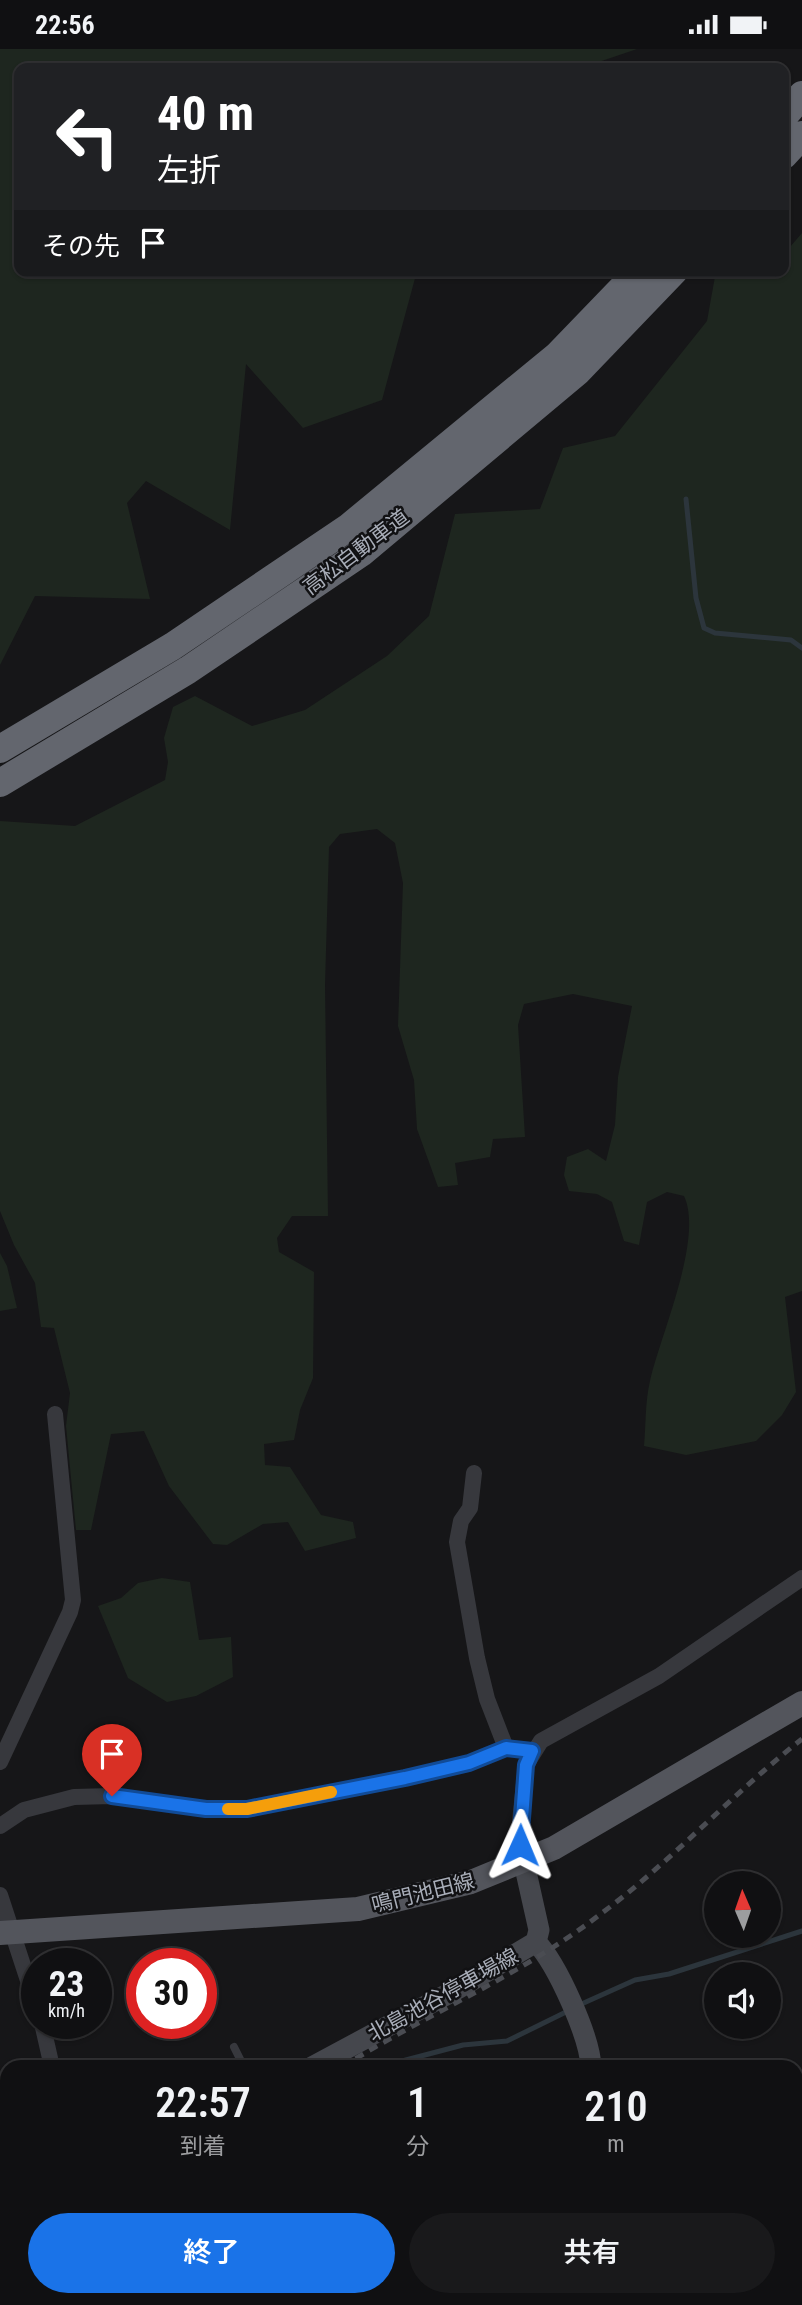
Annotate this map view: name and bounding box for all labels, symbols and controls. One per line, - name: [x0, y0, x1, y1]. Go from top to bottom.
- text: 22:56: [35, 10, 95, 40]
- text: 40 m: [157, 85, 254, 142]
- icon: left: [42, 91, 133, 182]
- text: 左折: [157, 151, 221, 189]
- icon: arrive: [134, 224, 172, 262]
- text: その先: [42, 231, 120, 261]
- street label: 高松自動車道: [298, 505, 414, 599]
- pin: [82, 1724, 142, 1796]
- icon: arrive: [93, 1735, 131, 1773]
- position arrow: [483, 1808, 557, 1882]
- street label: 鳴門池田線: [369, 1869, 477, 1917]
- north arrow: [704, 1871, 780, 1948]
- map controls: [704, 1871, 781, 2039]
- street label: 北島池谷停車場線: [364, 1944, 522, 2046]
- speed limit sign: 30: [126, 1948, 217, 2039]
- button: sound: [704, 1962, 781, 2039]
- text: 23: [49, 1964, 84, 2005]
- text: km/h: [48, 2000, 85, 2021]
- text: 22:57: [155, 2078, 251, 2127]
- text: 1: [407, 2078, 428, 2127]
- text: 210: [584, 2082, 648, 2131]
- text: m: [607, 2131, 625, 2158]
- text: 到着: [180, 2133, 226, 2160]
- text: 分: [406, 2133, 429, 2160]
- button: 終了: [28, 2213, 395, 2293]
- button: 共有: [409, 2213, 775, 2293]

